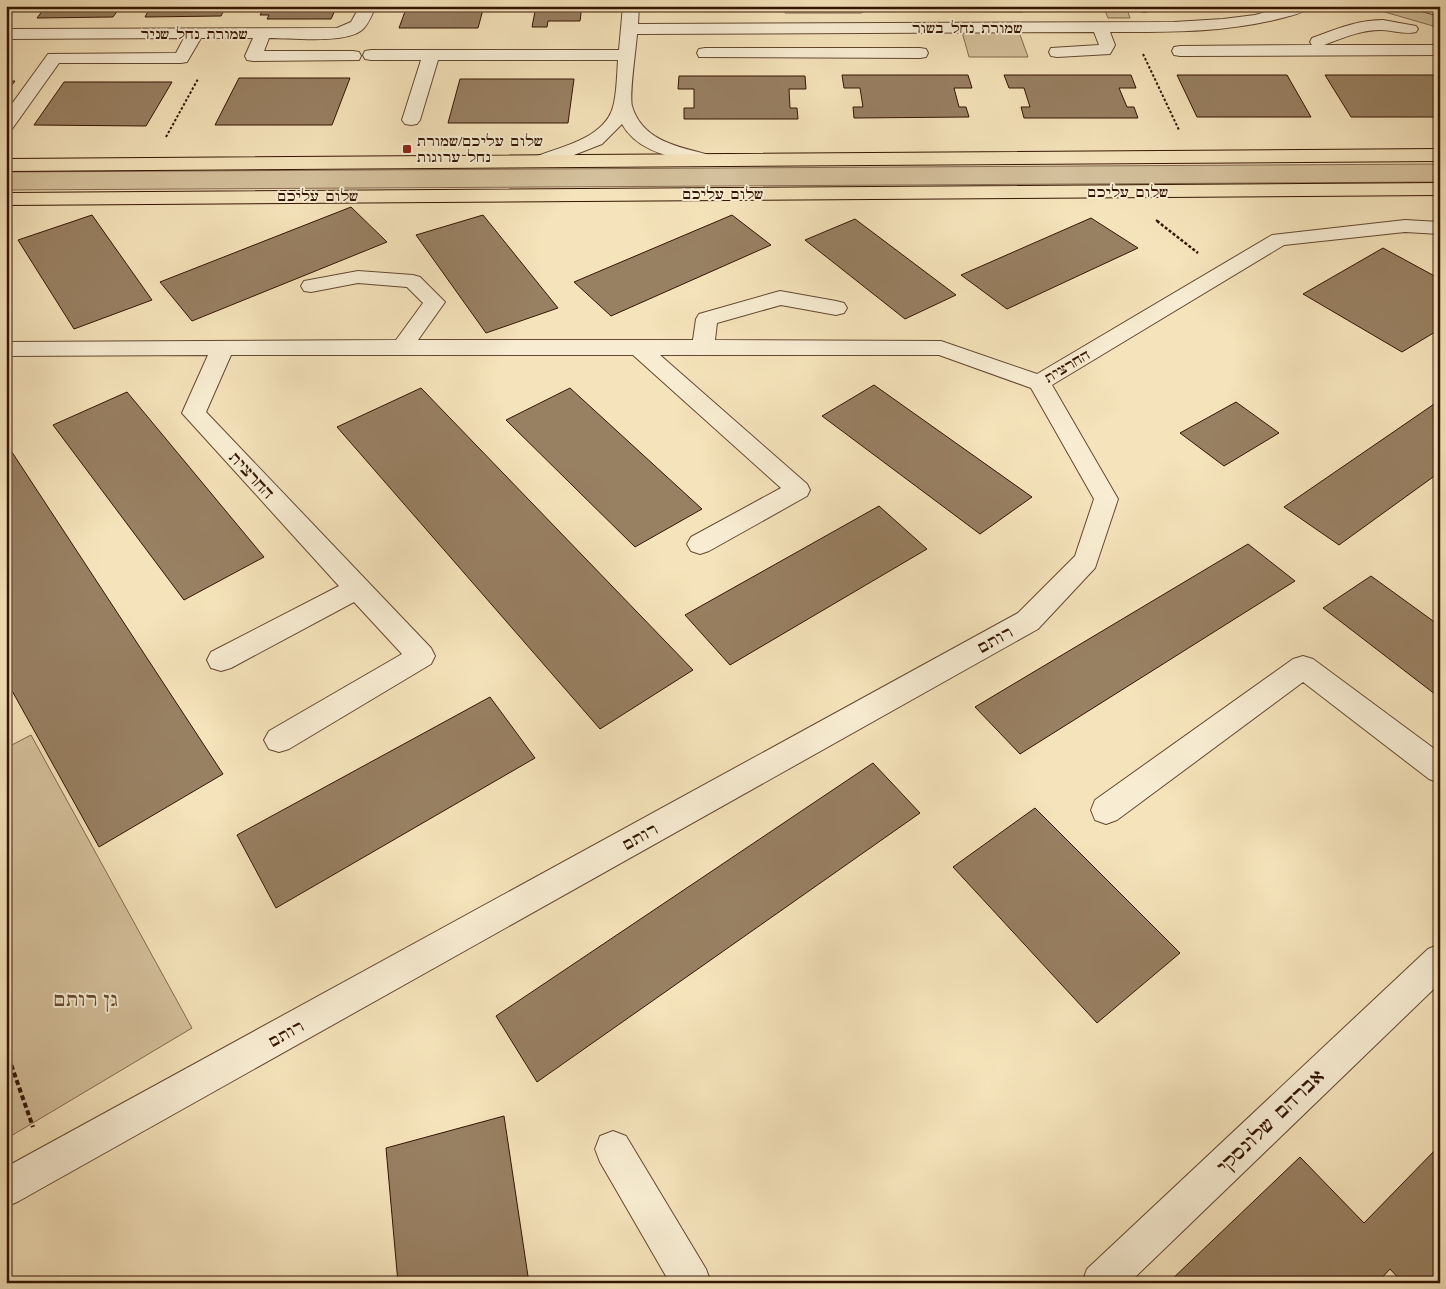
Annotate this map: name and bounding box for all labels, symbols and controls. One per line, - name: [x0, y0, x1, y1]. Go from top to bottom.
- street label: שמורת נחל בשור: [912, 19, 1022, 38]
- street label: שמורת נחל שניר: [140, 25, 248, 44]
- place label: שלום עליכם/שמורת נחל ערוגות: [417, 132, 543, 167]
- marker: שלום עליכם/שמורת נחל ערוגות: [401, 143, 413, 155]
- street label: שלום עליכם: [1088, 183, 1168, 202]
- street label: שלום עליכם: [683, 185, 763, 204]
- street label: שלום עליכם: [278, 187, 358, 206]
- street label: החרצית: [1041, 345, 1094, 387]
- street label: החרצית: [224, 447, 279, 504]
- street label: רותם: [974, 621, 1017, 658]
- street label: רותם: [619, 818, 662, 855]
- park label: גן רותם: [54, 987, 118, 1013]
- street label: רותם: [265, 1015, 308, 1052]
- street label: אברהם שלונסקי: [1211, 1064, 1330, 1180]

